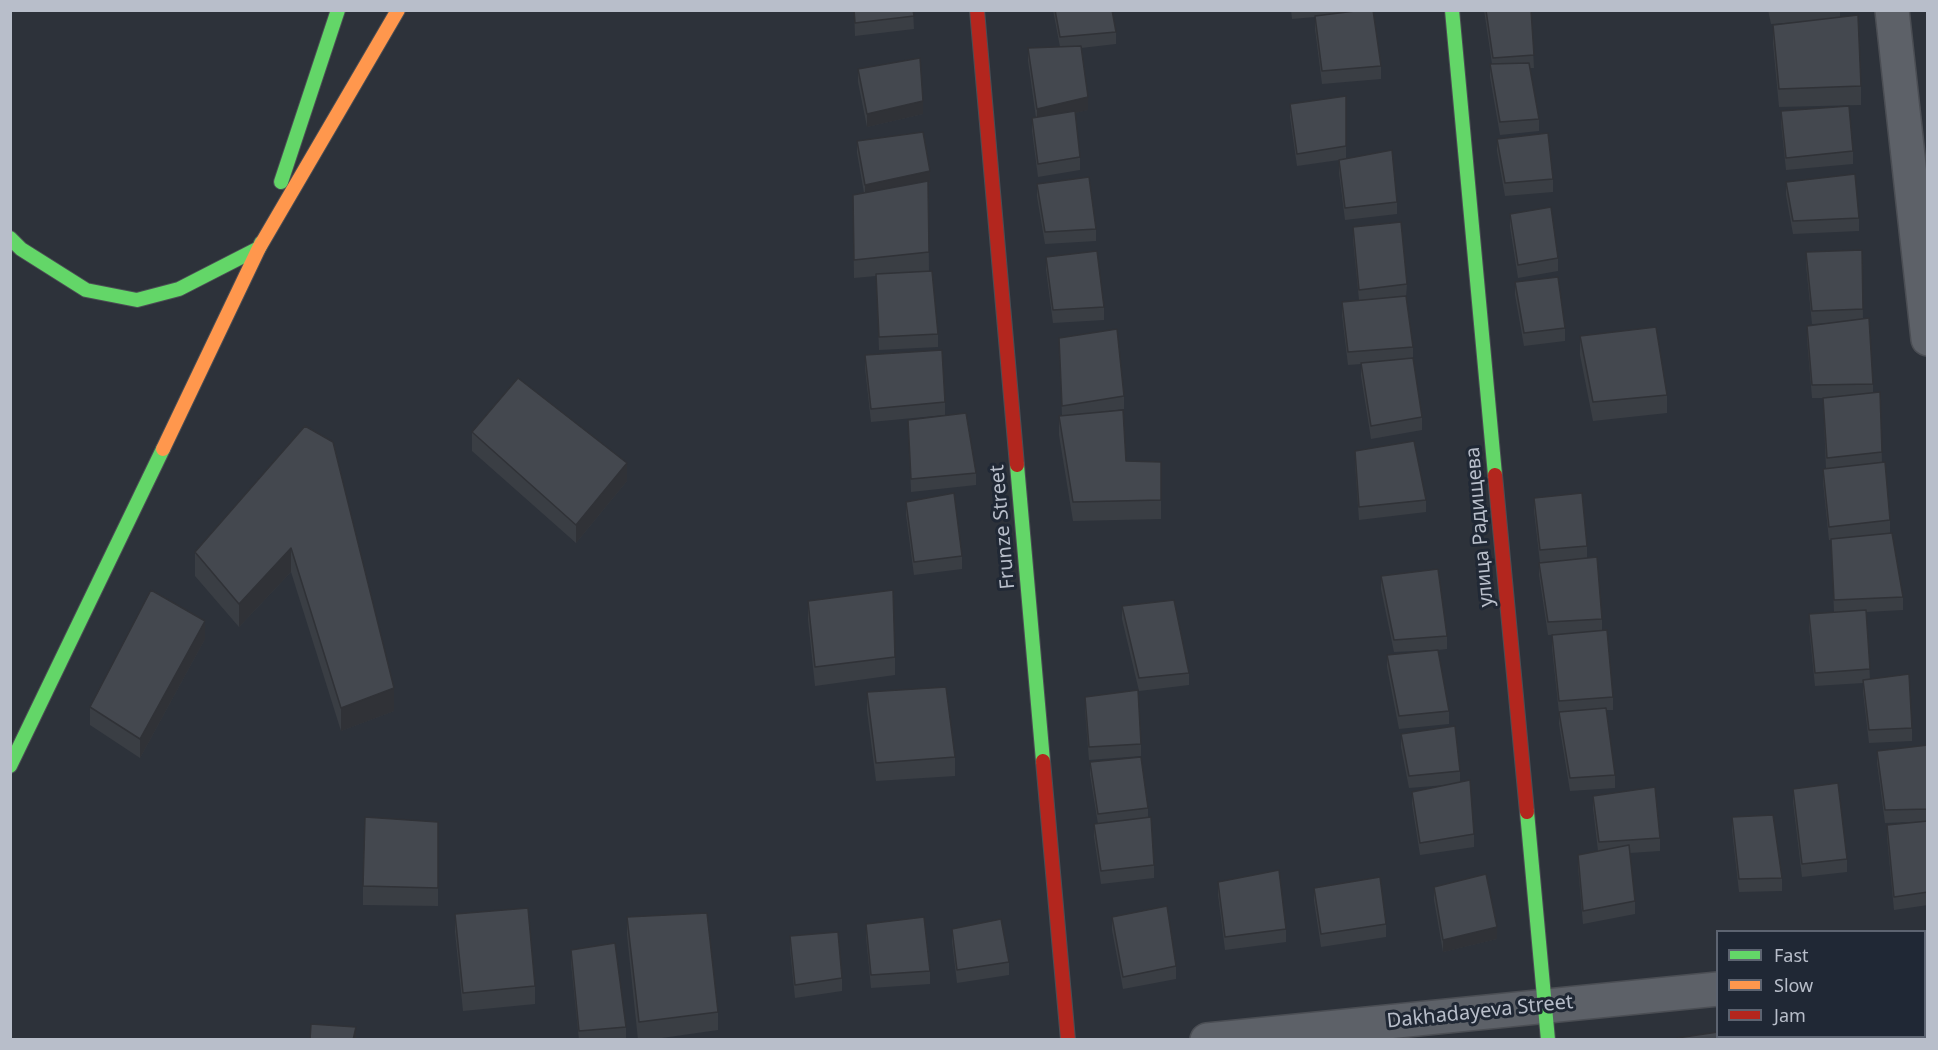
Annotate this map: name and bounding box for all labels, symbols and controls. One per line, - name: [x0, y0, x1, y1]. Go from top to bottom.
- street label: улица Радищева: [1461, 446, 1499, 608]
- street label: Frunze Street: [986, 464, 1020, 590]
- legend: [1716, 930, 1926, 1038]
- text: Fast: [1774, 943, 1809, 967]
- text: Slow: [1774, 973, 1813, 997]
- street label: Dakhadayeva Street: [1386, 990, 1574, 1034]
- text: Jam: [1774, 1003, 1806, 1027]

